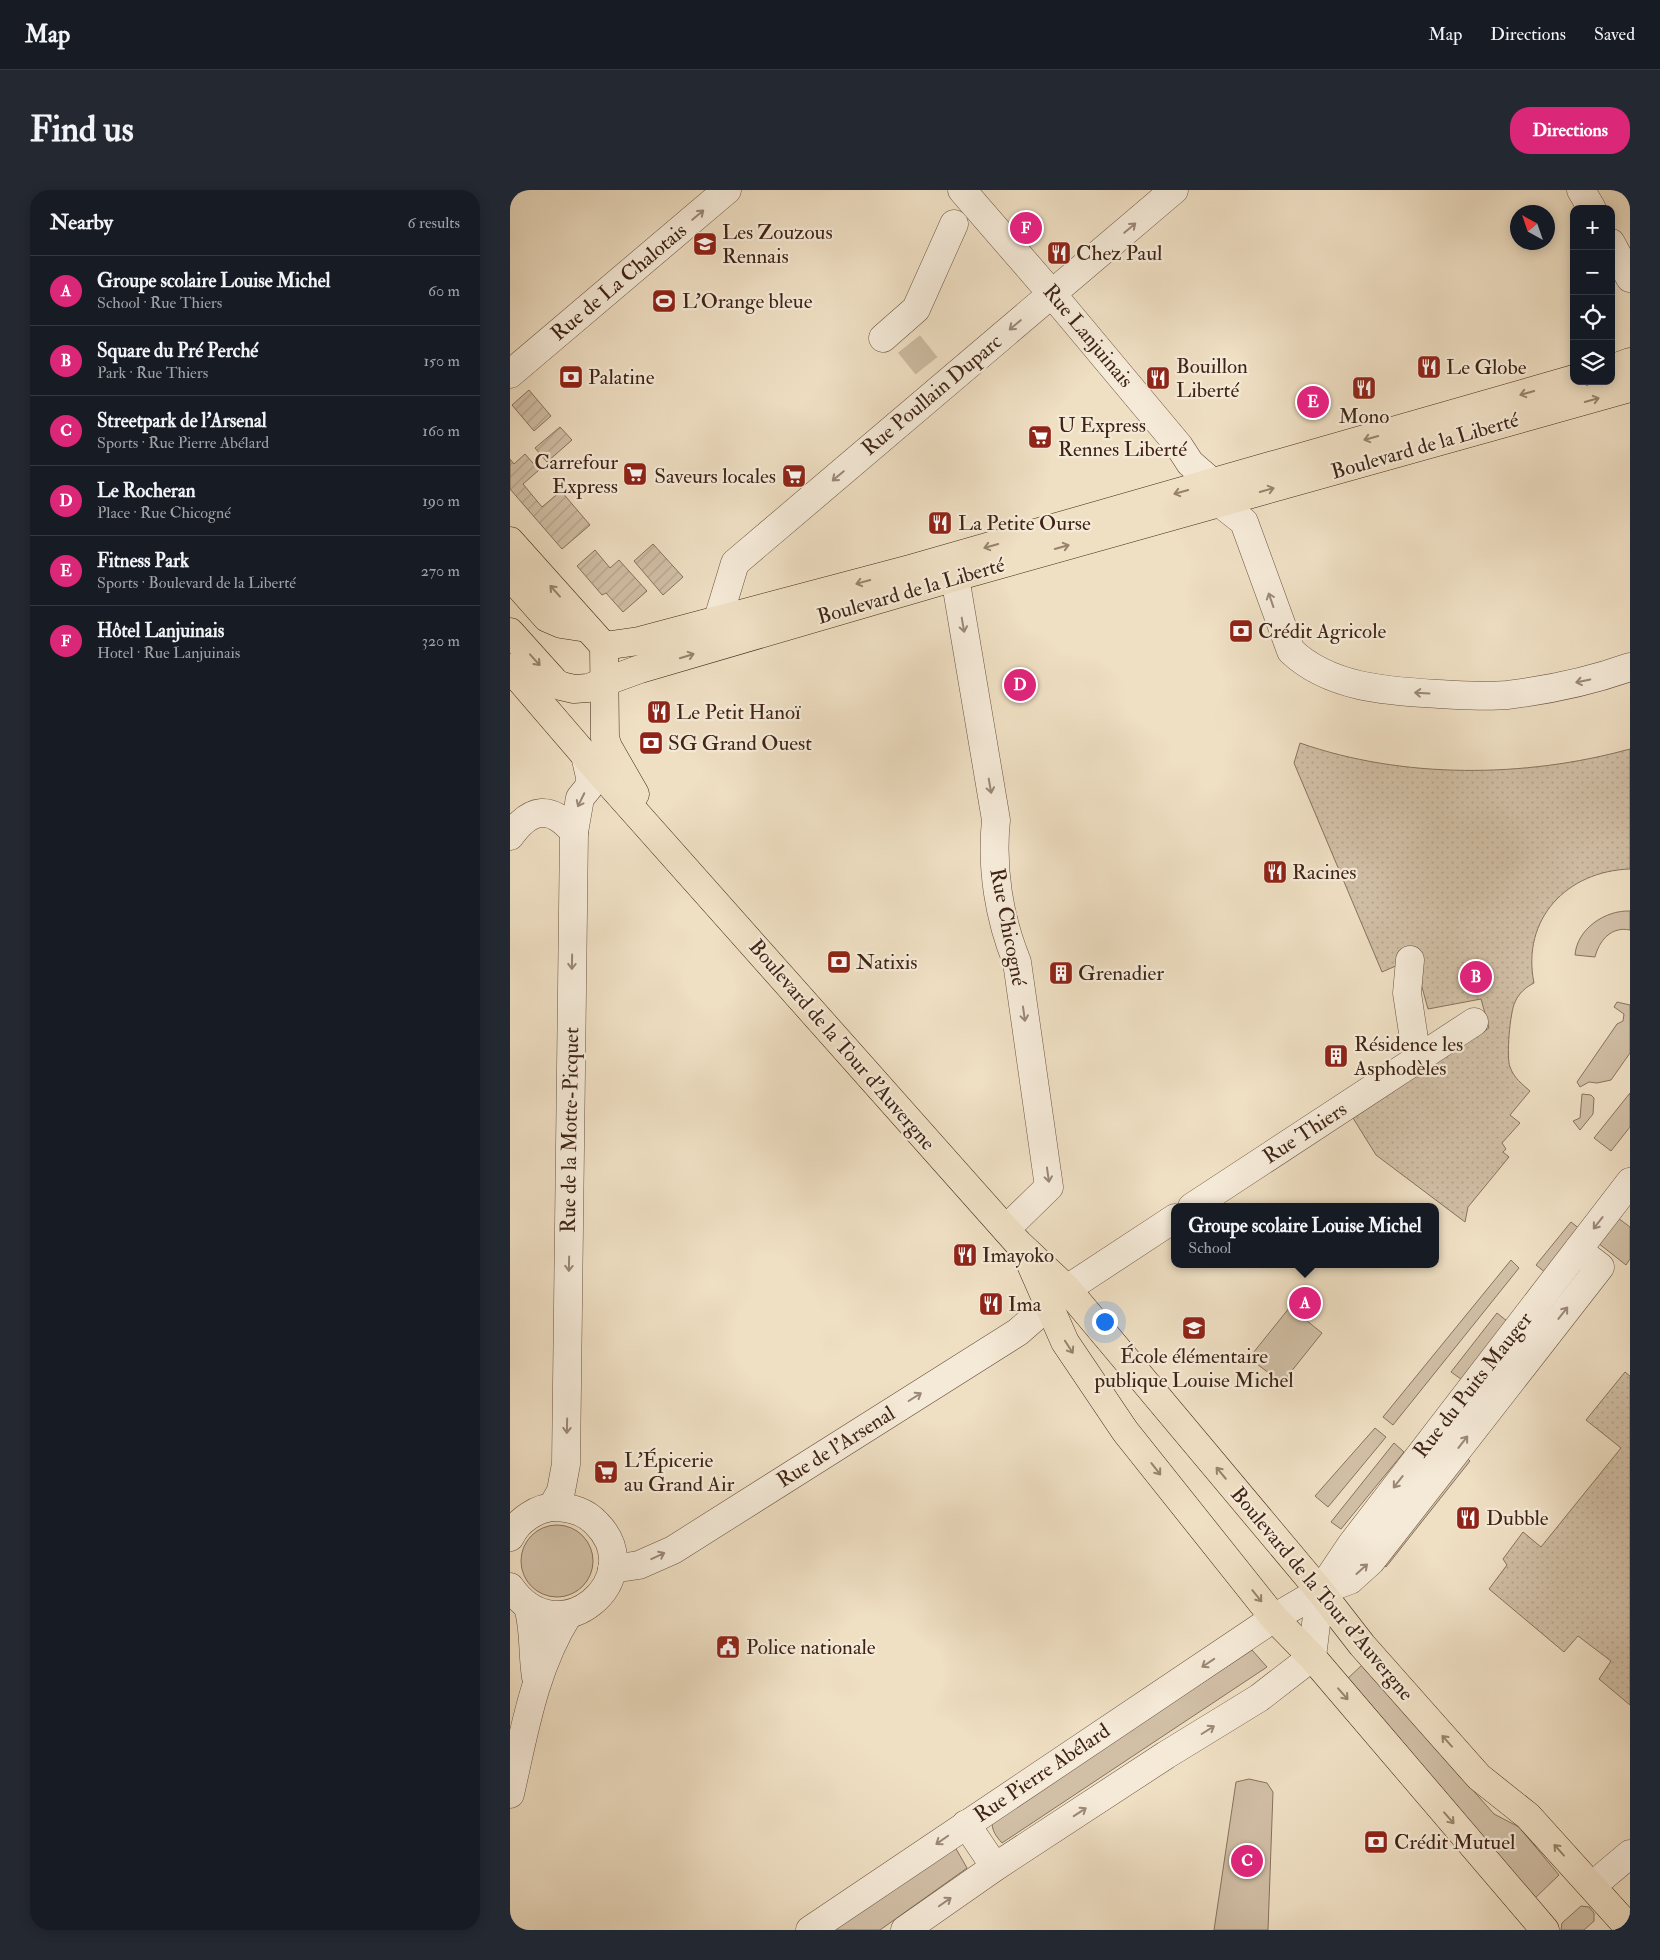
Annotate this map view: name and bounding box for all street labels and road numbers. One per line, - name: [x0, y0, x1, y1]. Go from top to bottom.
- street label: Rue de La Chalotais: [545, 217, 693, 347]
- street label: Rue Lanjuinais: [1037, 279, 1139, 393]
- street label: Rue Poullain Duparc: [856, 328, 1008, 462]
- street label: Boulevard de la Liberté: [1328, 406, 1522, 486]
- street label: Boulevard de la Liberté: [814, 551, 1008, 631]
- street label: Rue Chicogné: [983, 866, 1033, 988]
- street label: Boulevard de la Tour d'Auvergne: [743, 934, 941, 1156]
- street label: Rue de la Motte-Picquet: [555, 1027, 585, 1233]
- street label: Rue Thiers: [1258, 1096, 1352, 1170]
- street label: Rue du Puits Mauger: [1408, 1306, 1539, 1464]
- street label: Rue de l'Arsenal: [772, 1400, 901, 1494]
- street label: Boulevard de la Tour d'Auvergne: [1224, 1481, 1420, 1707]
- street label: Rue Pierre Abélard: [969, 1717, 1116, 1829]

